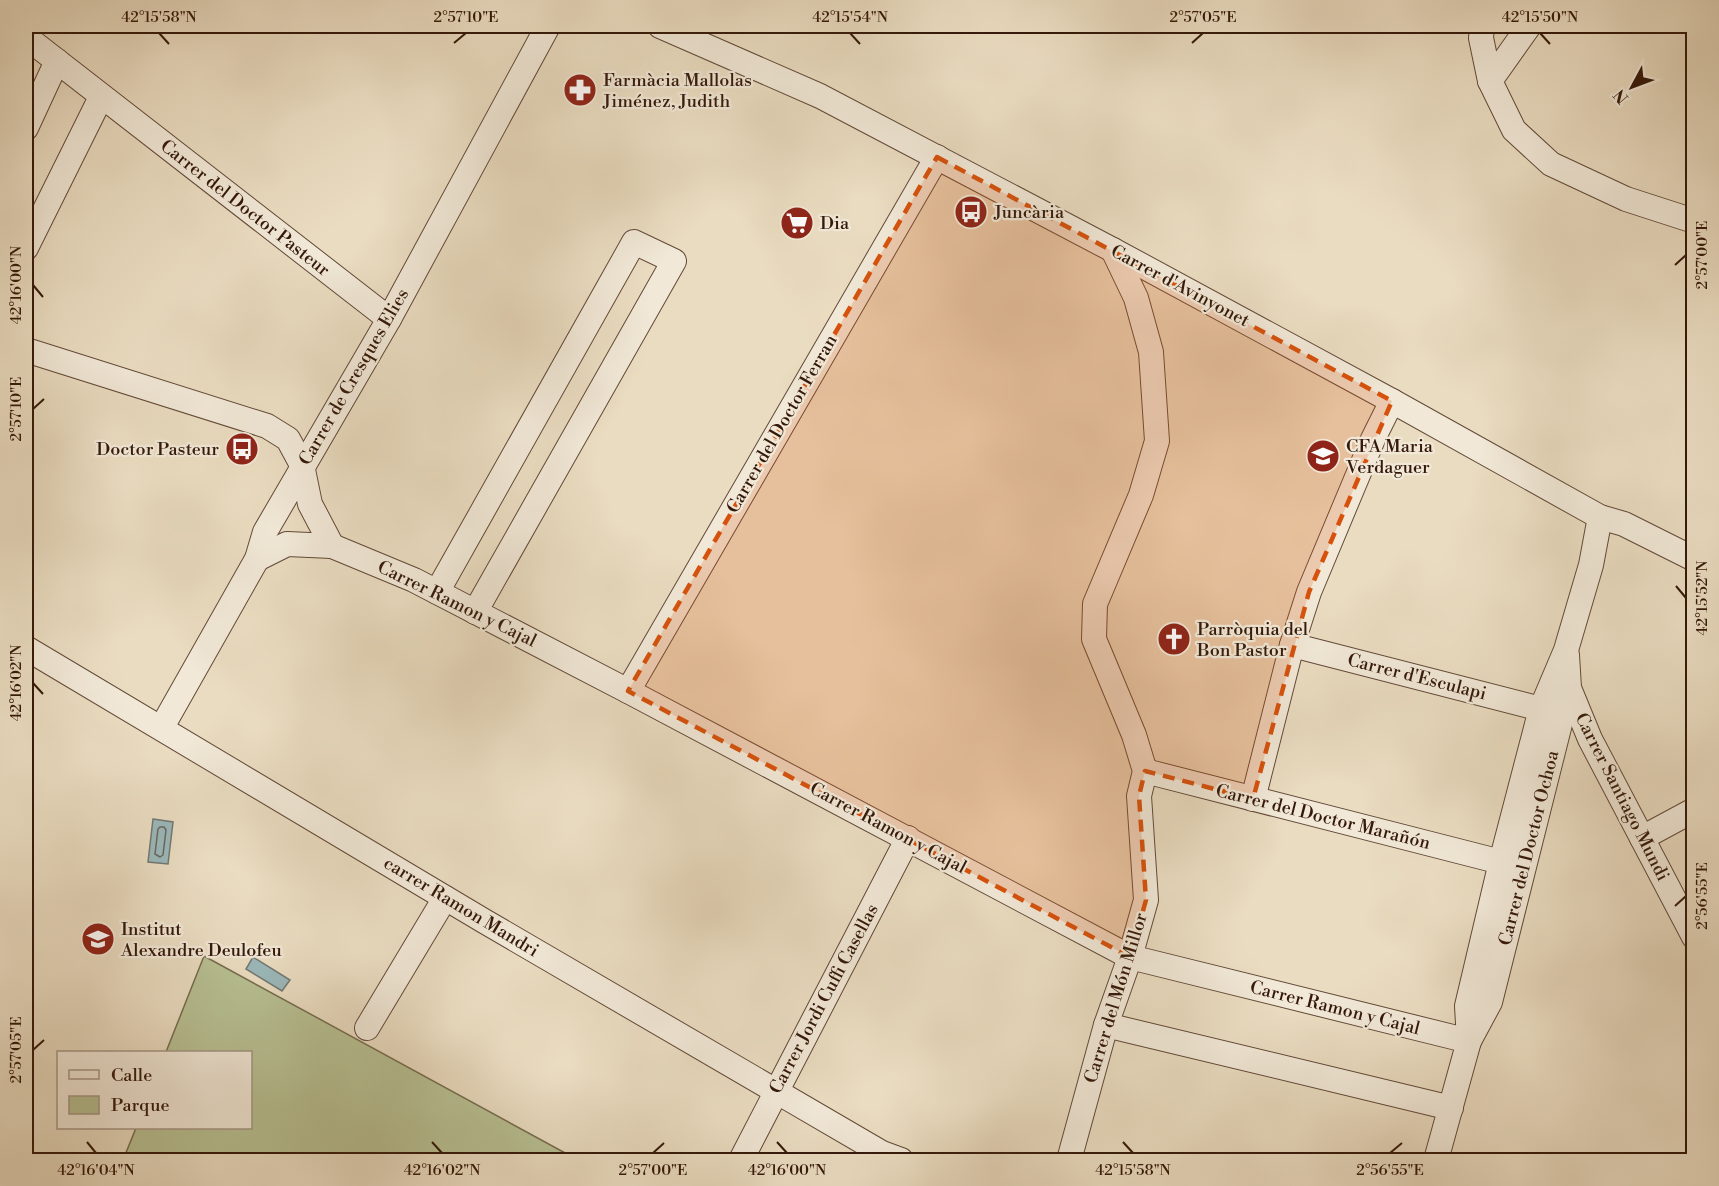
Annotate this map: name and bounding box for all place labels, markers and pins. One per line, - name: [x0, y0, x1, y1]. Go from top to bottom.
- place label: Farmàcia Mallolas Jiménez, Judith: [602, 69, 752, 113]
- pharmacy icon: Farmàcia Mallolas Jiménez, Judith: [562, 72, 598, 108]
- bus stop icon: Juncària: [953, 194, 989, 230]
- place label: Juncària: [993, 201, 1065, 224]
- supermarket icon: Dia: [779, 205, 815, 241]
- place label: Dia: [820, 212, 850, 235]
- bus stop icon: Doctor Pasteur: [224, 431, 260, 467]
- place label: CFA Maria Verdaguer: [1345, 435, 1434, 479]
- place label: Doctor Pasteur: [96, 438, 219, 461]
- school or university icon: CFA Maria Verdaguer: [1305, 438, 1341, 474]
- place label: Parròquia del Bon Pastor: [1196, 618, 1309, 662]
- church icon: Parròquia del Bon Pastor: [1156, 621, 1192, 657]
- place label: Institut Alexandre Deulofeu: [120, 918, 282, 962]
- school or university icon: Institut Alexandre Deulofeu: [80, 921, 116, 957]

